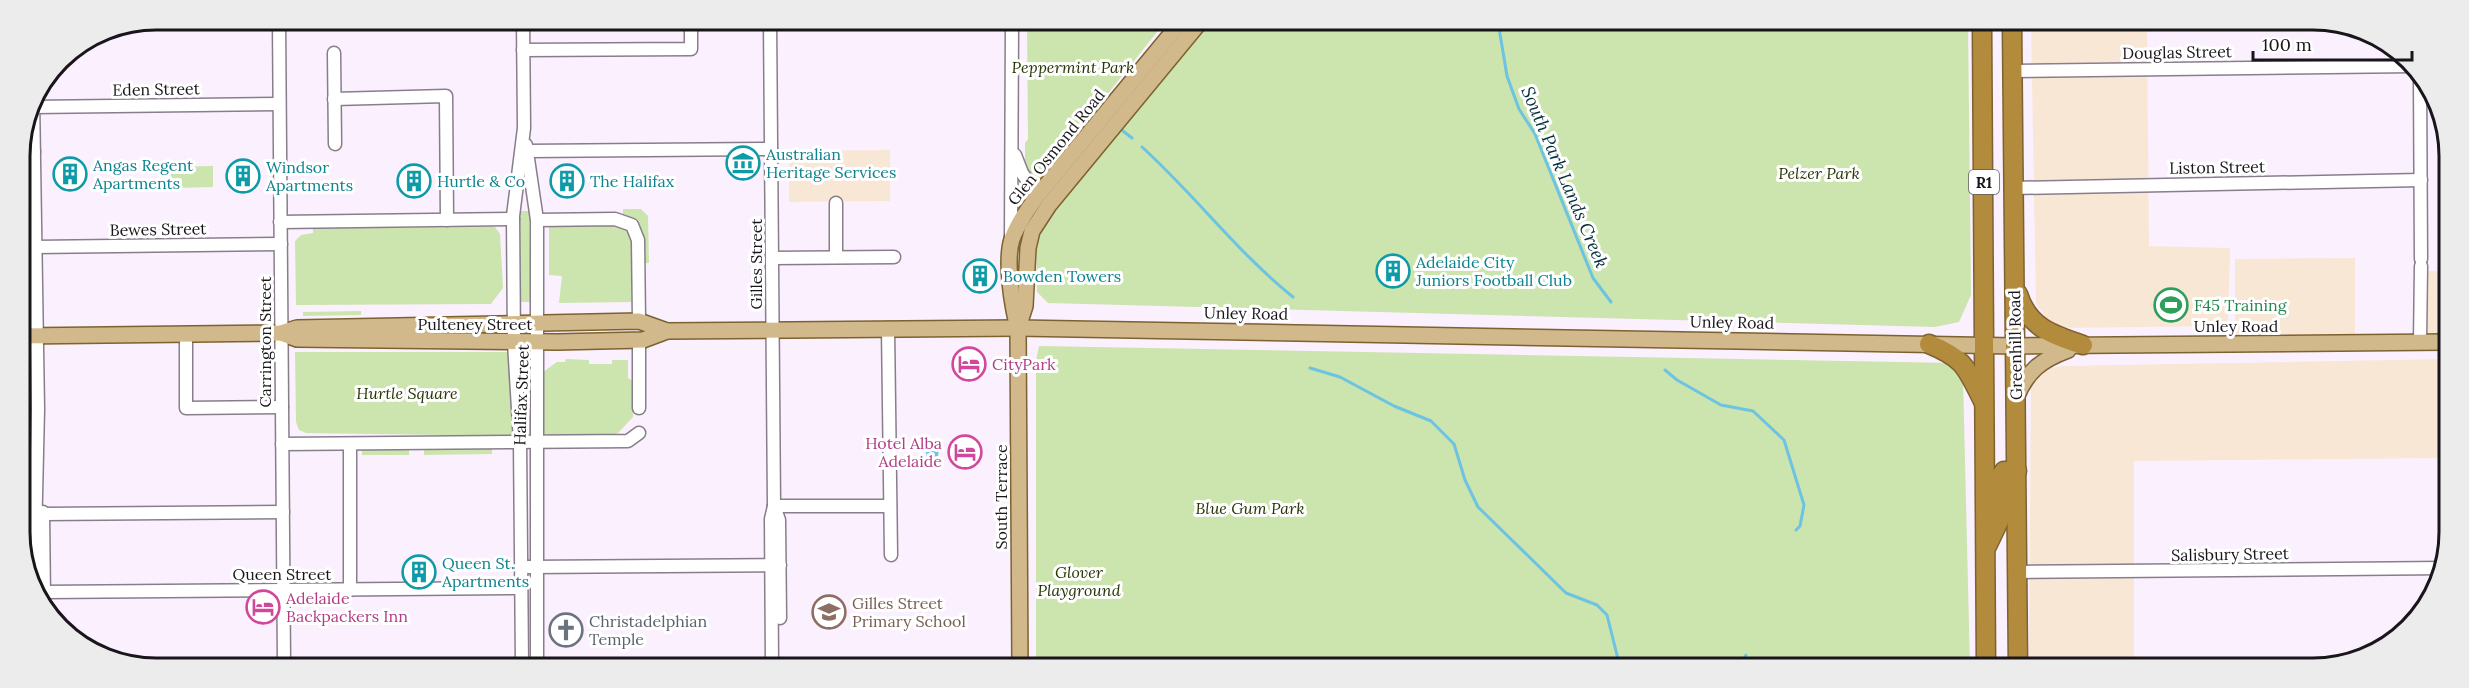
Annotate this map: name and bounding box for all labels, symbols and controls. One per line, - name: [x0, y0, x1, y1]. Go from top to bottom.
- scale bar: [2253, 24, 2412, 62]
- text: 100 m: [2262, 33, 2312, 56]
- street label: Douglas Street: [2122, 41, 2233, 63]
- park label: Peppermint Park: [1012, 57, 1134, 77]
- street label: Eden Street: [112, 78, 201, 100]
- water label: South Park Lands Creek: [1516, 83, 1614, 271]
- street label: Glen Osmond Road: [1003, 85, 1109, 209]
- place label: Australian Heritage Services: [765, 144, 896, 182]
- museum icon: Australian Heritage Services: [725, 145, 761, 181]
- place label: Angas Regent Apartments: [92, 155, 194, 193]
- building icon: Angas Regent Apartments: [52, 156, 88, 192]
- street label: Liston Street: [2169, 156, 2266, 178]
- place label: Windsor Apartments: [265, 157, 353, 195]
- building icon: Windsor Apartments: [225, 158, 261, 194]
- building icon: Hurtle & Co: [396, 163, 432, 199]
- building icon: The Halifax: [549, 163, 585, 199]
- park label: Pelzer Park: [1778, 163, 1860, 183]
- road number: R1: [1969, 170, 1999, 194]
- place label: Hurtle & Co: [437, 171, 525, 191]
- place label: The Halifax: [590, 171, 675, 191]
- street label: Bewes Street: [109, 218, 207, 240]
- street label: Gilles Street: [746, 218, 766, 310]
- place label: Adelaide City Juniors Football Club: [1415, 252, 1572, 290]
- building icon: Adelaide City Juniors Football Club: [1375, 253, 1411, 289]
- building icon: Bowden Towers: [962, 258, 998, 294]
- place label: Bowden Towers: [1003, 266, 1121, 286]
- street label: Carrington Street: [255, 276, 275, 408]
- sports icon: F45 Training: [2153, 287, 2189, 323]
- street label: Greenhill Road: [2004, 289, 2026, 400]
- place label: F45 Training: [2194, 295, 2288, 315]
- street label: Unley Road: [1204, 302, 1289, 324]
- street label: Unley Road: [1690, 311, 1775, 333]
- street label: Pulteney Street: [418, 314, 533, 334]
- street label: Unley Road: [2194, 316, 2279, 336]
- street label: Halifax Street: [509, 343, 533, 446]
- hotel icon: CityPark: [951, 346, 987, 382]
- place label: CityPark: [992, 354, 1056, 374]
- park label: Hurtle Square: [356, 383, 458, 403]
- place label: Hotel Alba Adelaide: [865, 433, 942, 471]
- hotel icon: Hotel Alba Adelaide: [947, 434, 983, 470]
- street label: South Terrace: [991, 444, 1011, 550]
- park label: Blue Gum Park: [1195, 498, 1305, 518]
- street label: Salisbury Street: [2171, 543, 2290, 565]
- place label: Queen St. Apartments: [441, 553, 529, 591]
- building icon: Queen St. Apartments: [401, 554, 437, 590]
- park label: Glover Playground: [1037, 562, 1121, 600]
- street label: Queen Street: [233, 564, 332, 584]
- place label: Adelaide Backpackers Inn: [285, 588, 408, 626]
- hotel icon: Adelaide Backpackers Inn: [245, 589, 281, 625]
- place label: Gilles Street Primary School: [852, 593, 966, 631]
- school or university icon: Gilles Street Primary School: [811, 594, 847, 630]
- place label: Christadelphian Temple: [589, 611, 708, 649]
- church icon: Christadelphian Temple: [548, 612, 584, 648]

